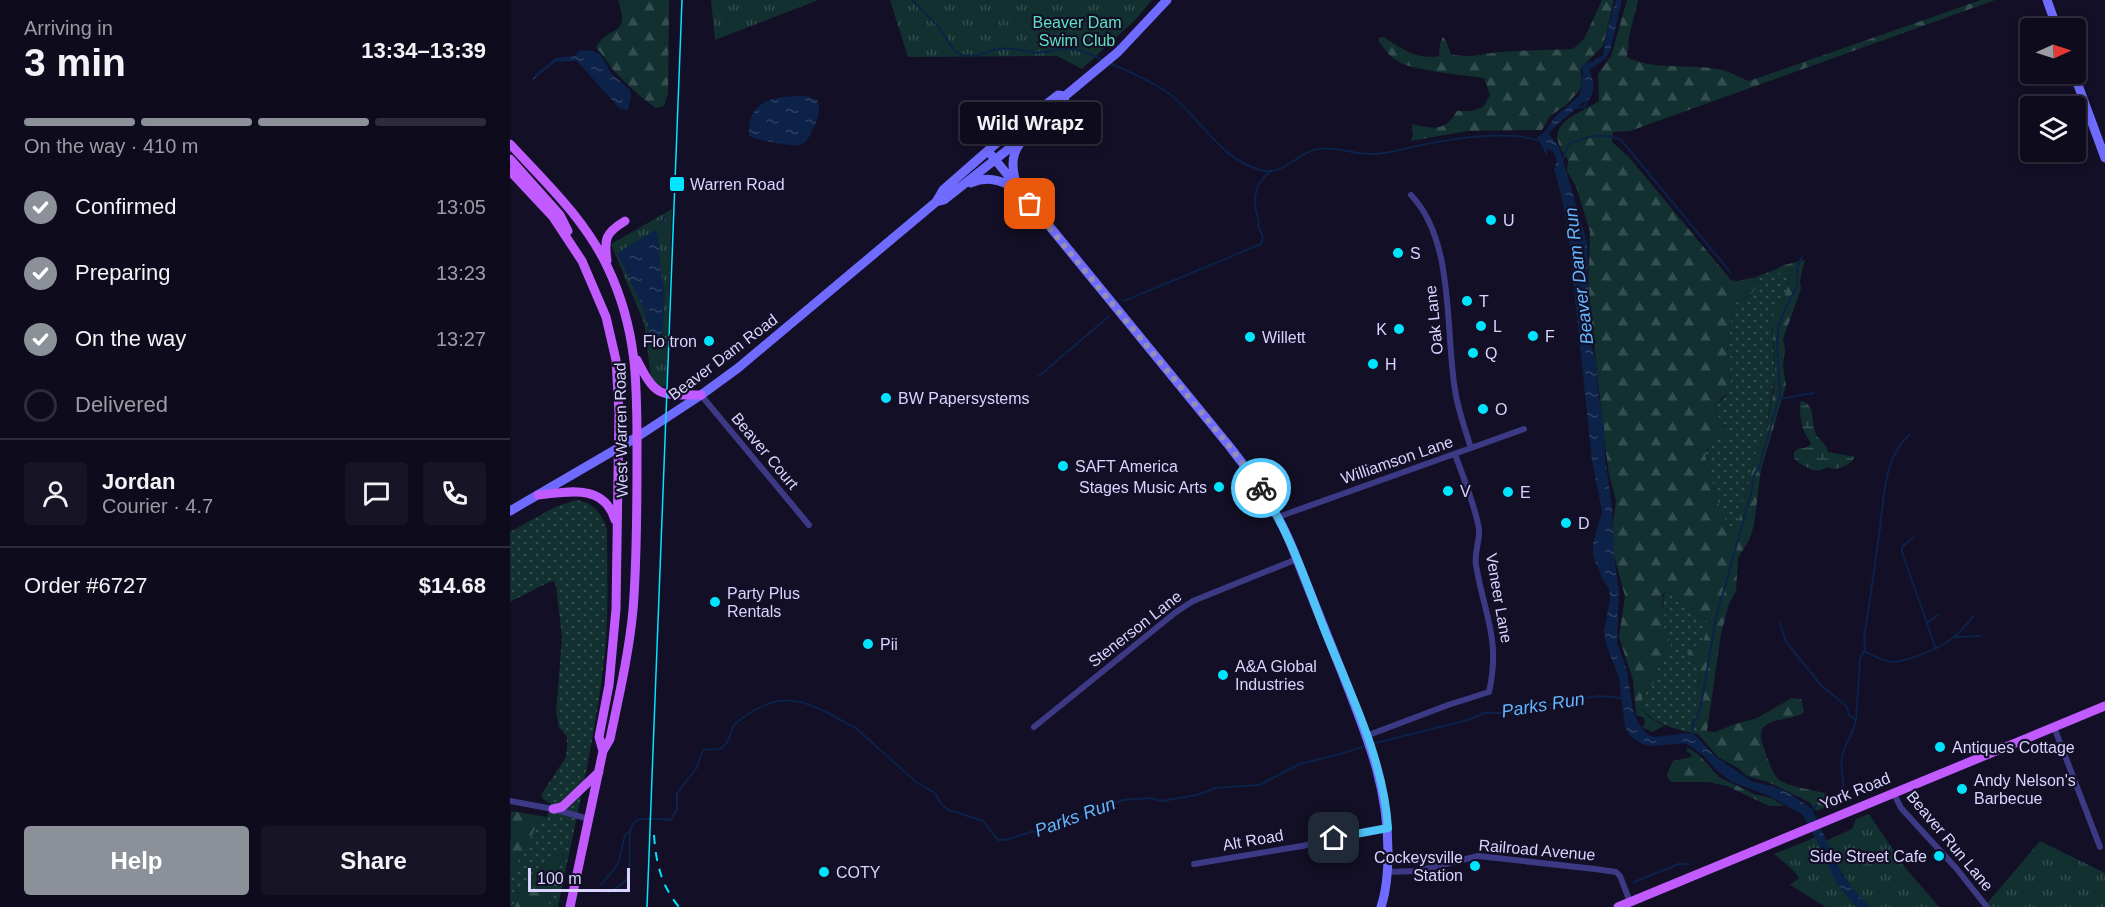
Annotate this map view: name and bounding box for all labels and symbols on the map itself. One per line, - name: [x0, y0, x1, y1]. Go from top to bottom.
- park label: Beaver Dam Swim Club: [1033, 14, 1121, 49]
- north arrow: [2020, 18, 2086, 84]
- callout: Wild Wrapz: [960, 102, 1100, 144]
- marker: Warren Road: [668, 175, 686, 193]
- place label: Warren Road: [690, 176, 785, 193]
- pin: [1004, 178, 1055, 229]
- water label: Beaver Dam Run: [1561, 206, 1597, 346]
- place label: U: [1503, 212, 1515, 229]
- marker: U: [1484, 213, 1498, 227]
- place label: S: [1410, 245, 1421, 262]
- marker: S: [1391, 246, 1405, 260]
- street label: Oak Lane: [1422, 285, 1446, 355]
- place label: T: [1479, 293, 1489, 310]
- marker: T: [1460, 294, 1474, 308]
- street label: Beaver Dam Road: [665, 311, 781, 403]
- place label: L: [1493, 318, 1502, 335]
- marker: L: [1474, 319, 1488, 333]
- place label: K: [1376, 321, 1387, 338]
- marker: K: [1392, 322, 1406, 336]
- place label: F: [1545, 328, 1555, 345]
- place label: Willett: [1262, 329, 1306, 346]
- marker: F: [1526, 329, 1540, 343]
- marker: Willett: [1243, 330, 1257, 344]
- place label: Flo tron: [643, 333, 697, 350]
- marker: Flo tron: [702, 334, 716, 348]
- place label: Q: [1485, 345, 1497, 362]
- marker: Q: [1466, 346, 1480, 360]
- place label: H: [1385, 356, 1397, 373]
- marker: H: [1366, 357, 1380, 371]
- street label: West Warren Road: [611, 362, 631, 498]
- place label: BW Papersystems: [898, 390, 1030, 407]
- marker: BW Papersystems: [879, 391, 893, 405]
- place label: O: [1495, 401, 1507, 418]
- marker: O: [1476, 402, 1490, 416]
- street label: Beaver Court: [728, 409, 802, 493]
- street label: Williamson Lane: [1339, 433, 1455, 487]
- place label: SAFT America: [1075, 458, 1178, 475]
- courier: [1231, 458, 1291, 518]
- marker: SAFT America: [1056, 459, 1070, 473]
- place label: Stages Music Arts: [1079, 479, 1207, 496]
- marker: Stages Music Arts: [1212, 480, 1226, 494]
- place label: V: [1460, 483, 1471, 500]
- marker: V: [1441, 484, 1455, 498]
- place label: E: [1520, 484, 1531, 501]
- marker: E: [1501, 485, 1515, 499]
- place label: D: [1578, 515, 1590, 532]
- marker: D: [1559, 516, 1573, 530]
- street label: Veneer Lane: [1483, 552, 1515, 644]
- place label: Party Plus Rentals: [727, 585, 800, 620]
- street label: Stenerson Lane: [1085, 587, 1185, 670]
- marker: Party Plus Rentals: [708, 595, 722, 609]
- place label: Pii: [880, 636, 898, 653]
- marker: Pii: [861, 637, 875, 651]
- place label: A&A Global Industries: [1235, 658, 1317, 693]
- marker: A&A Global Industries: [1216, 668, 1230, 682]
- water label: Parks Run: [1500, 689, 1586, 721]
- place label: Antiques Cottage: [1952, 739, 2075, 756]
- marker: Antiques Cottage: [1933, 740, 1947, 754]
- street label: York Road: [1817, 769, 1893, 813]
- place label: Andy Nelson's Barbecue: [1974, 772, 2076, 807]
- marker: Andy Nelson's Barbecue: [1955, 782, 1969, 796]
- street label: Beaver Run Lane: [1903, 788, 1997, 894]
- water label: Parks Run: [1032, 793, 1118, 841]
- pin: [1308, 812, 1359, 863]
- street label: Alt Road: [1221, 826, 1285, 854]
- street label: Railroad Avenue: [1478, 836, 1596, 864]
- place label: Side Street Cafe: [1810, 848, 1927, 865]
- place label: Cockeysville Station: [1374, 849, 1463, 884]
- marker: Side Street Cafe: [1932, 849, 1946, 863]
- marker: Cockeysville Station: [1468, 859, 1482, 873]
- place label: COTY: [836, 864, 881, 881]
- scale bar: [528, 865, 630, 892]
- marker: COTY: [817, 865, 831, 879]

